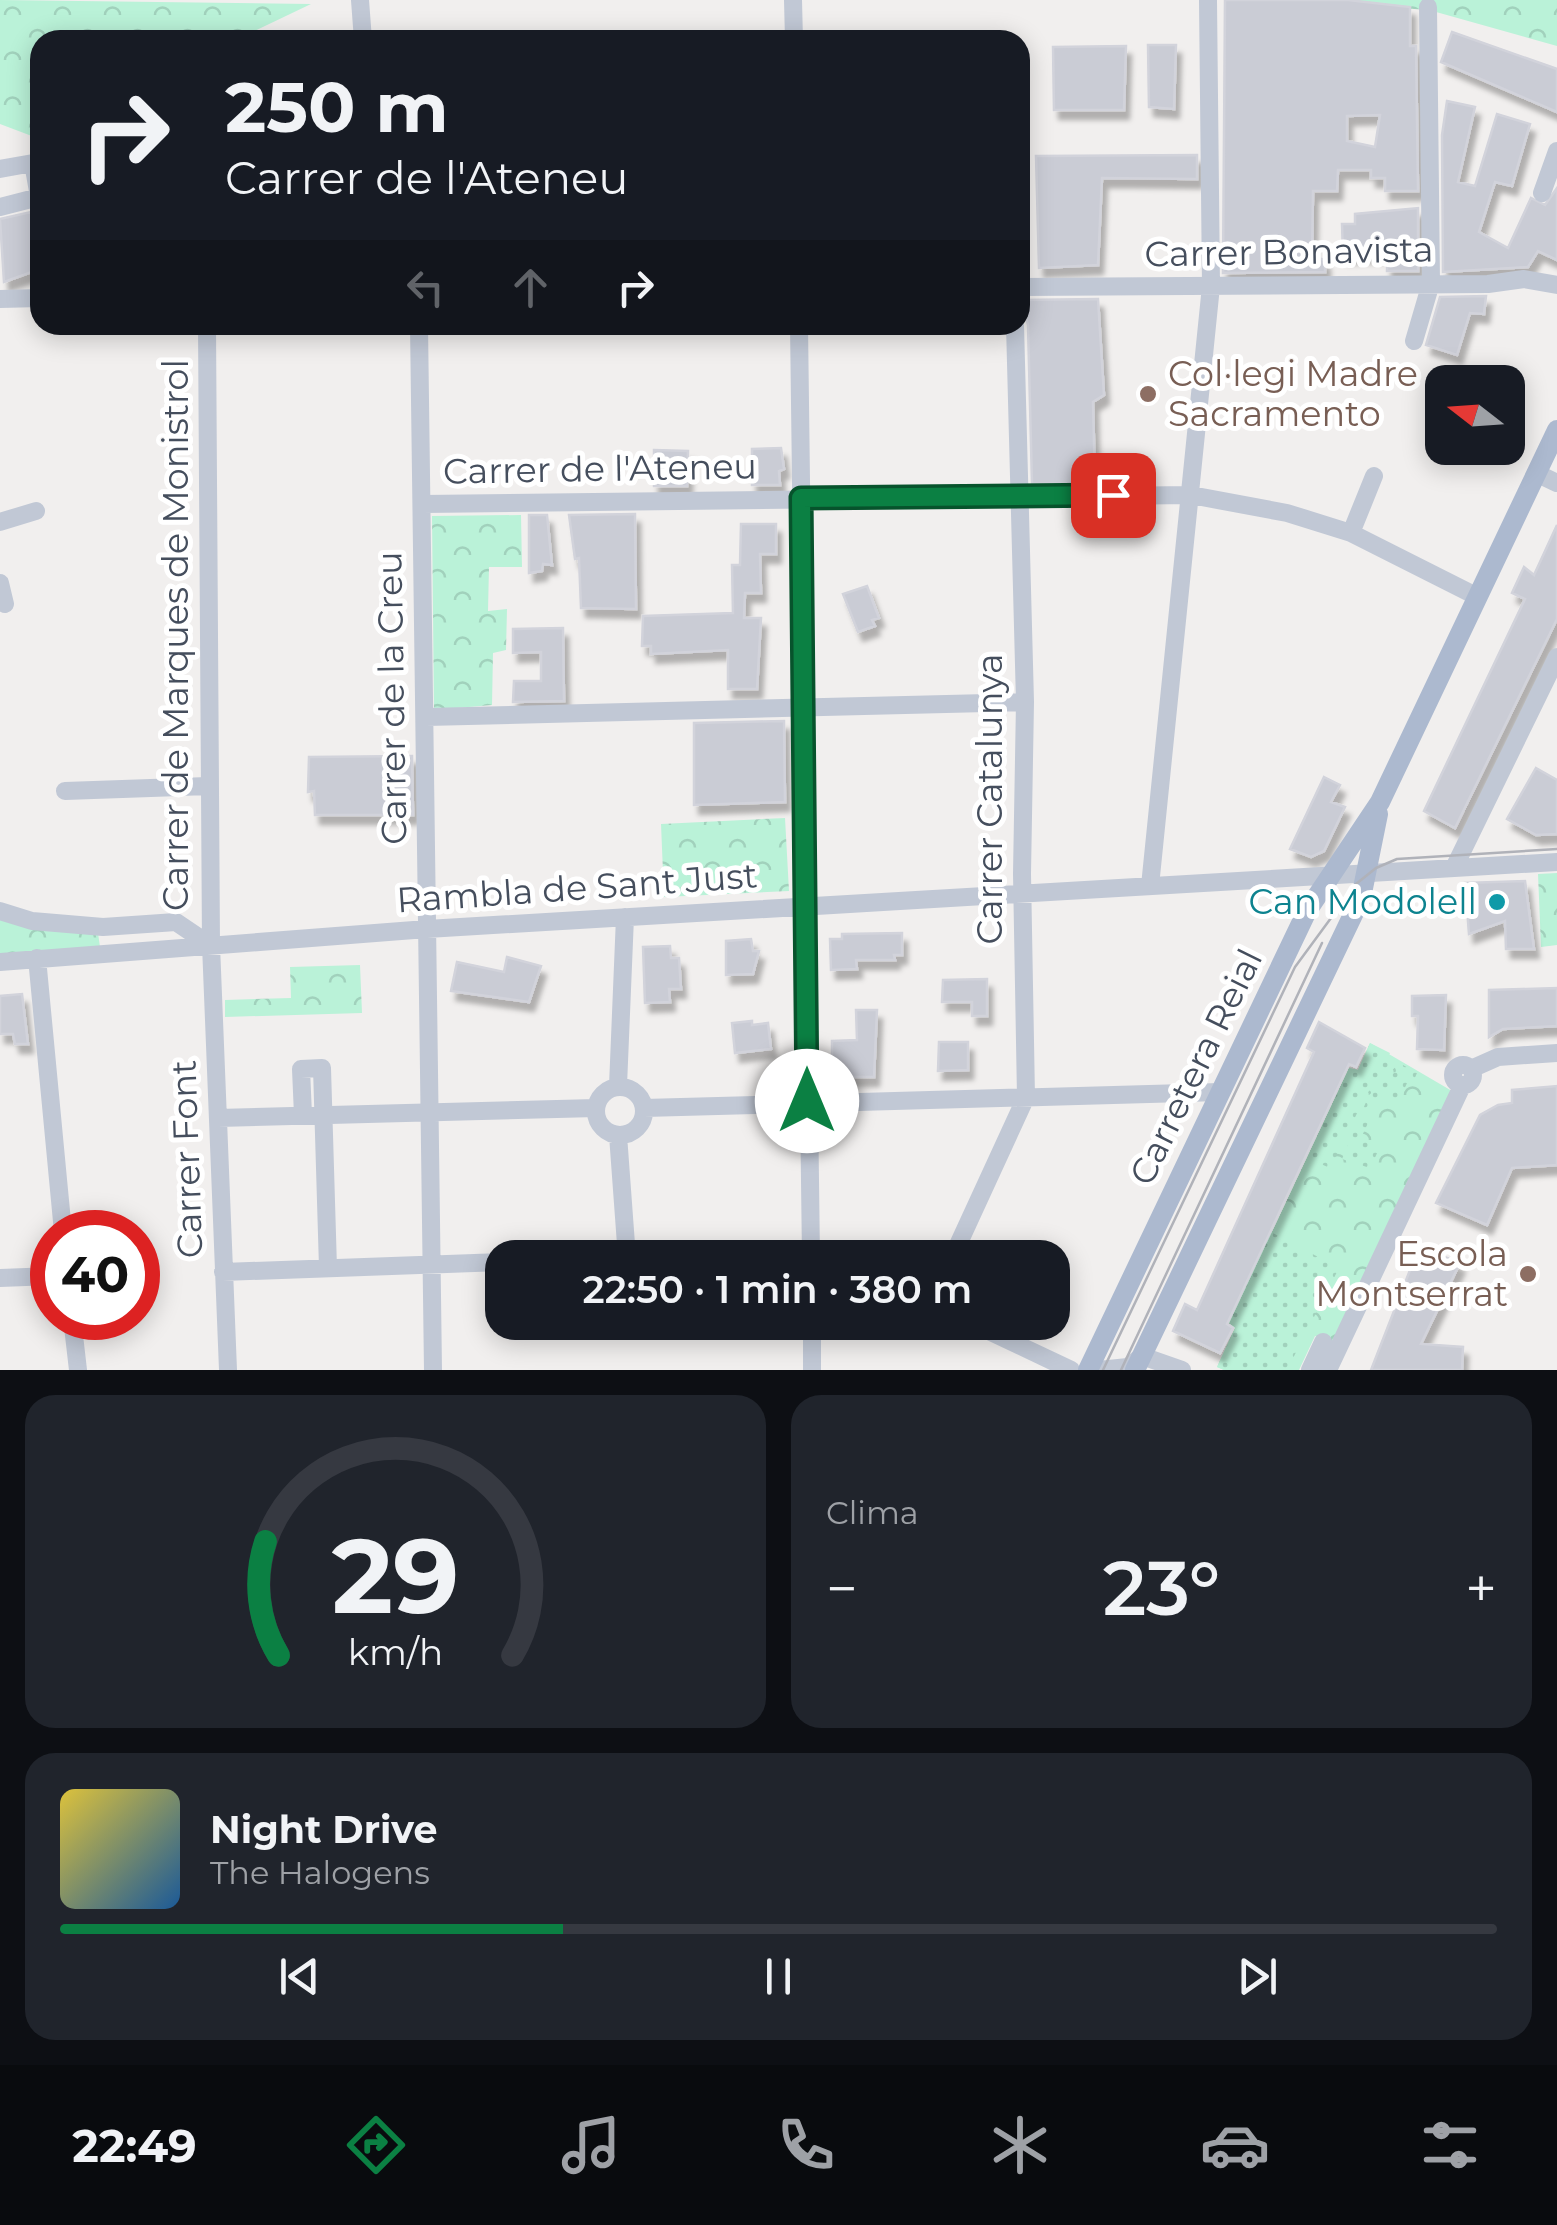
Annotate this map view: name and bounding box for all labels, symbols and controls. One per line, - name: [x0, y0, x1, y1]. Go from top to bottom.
- text: 250 m: [225, 64, 449, 150]
- icon: right: [60, 70, 190, 200]
- text: Carrer de l'Ateneu: [225, 150, 628, 205]
- street label: Carrer Bonavista: [1144, 227, 1434, 276]
- icon: left: [398, 260, 453, 315]
- icon: ahead: [503, 260, 558, 315]
- icon: right: [608, 260, 663, 315]
- place label: Col·legi Madre Sacramento: [1168, 352, 1418, 435]
- street label: Carrer de Marques de Monistrol: [154, 359, 197, 911]
- north arrow: [1425, 365, 1525, 465]
- map controls: [1425, 365, 1525, 465]
- marker: Col·legi Madre Sacramento: [1137, 383, 1159, 405]
- street label: Carrer de l'Ateneu: [443, 444, 757, 493]
- pin: [1071, 453, 1156, 538]
- icon: arrive: [1086, 468, 1141, 523]
- street label: Carrer de la Creu: [367, 551, 416, 845]
- street label: Carrer Catalunya: [968, 653, 1011, 945]
- street label: Rambla de Sant Just: [395, 853, 759, 922]
- place label: Can Modolell: [1249, 880, 1477, 923]
- marker: Can Modolell: [1486, 891, 1508, 913]
- street label: Carretera Reial: [1120, 942, 1271, 1192]
- position arrow: [755, 1049, 859, 1153]
- street label: Carrer Font: [162, 1059, 211, 1259]
- speed limit sign: 40: [30, 1210, 160, 1340]
- place label: Escola Montserrat: [1315, 1232, 1508, 1315]
- marker: Escola Montserrat: [1517, 1263, 1539, 1285]
- text: 22:50 · 1 min · 380 m: [583, 1266, 972, 1313]
- text: Clima: [826, 1493, 919, 1532]
- text: 29: [332, 1512, 459, 1639]
- text: 23°: [1103, 1542, 1220, 1634]
- text: −: [826, 1555, 858, 1622]
- text: +: [1465, 1555, 1497, 1622]
- text: km/h: [348, 1630, 443, 1674]
- text: Night Drive: [210, 1806, 437, 1853]
- text: The Halogens: [210, 1853, 430, 1892]
- icon: previous: [272, 1949, 327, 2004]
- icon: pause: [751, 1949, 806, 2004]
- icon: next: [1230, 1949, 1285, 2004]
- icon: directions: [341, 2110, 411, 2180]
- icon: music: [556, 2110, 626, 2180]
- icon: phone: [771, 2110, 841, 2180]
- icon: climate: [985, 2110, 1055, 2180]
- icon: car: [1200, 2110, 1270, 2180]
- icon: filters: [1415, 2110, 1485, 2180]
- text: 22:49: [72, 2118, 197, 2173]

